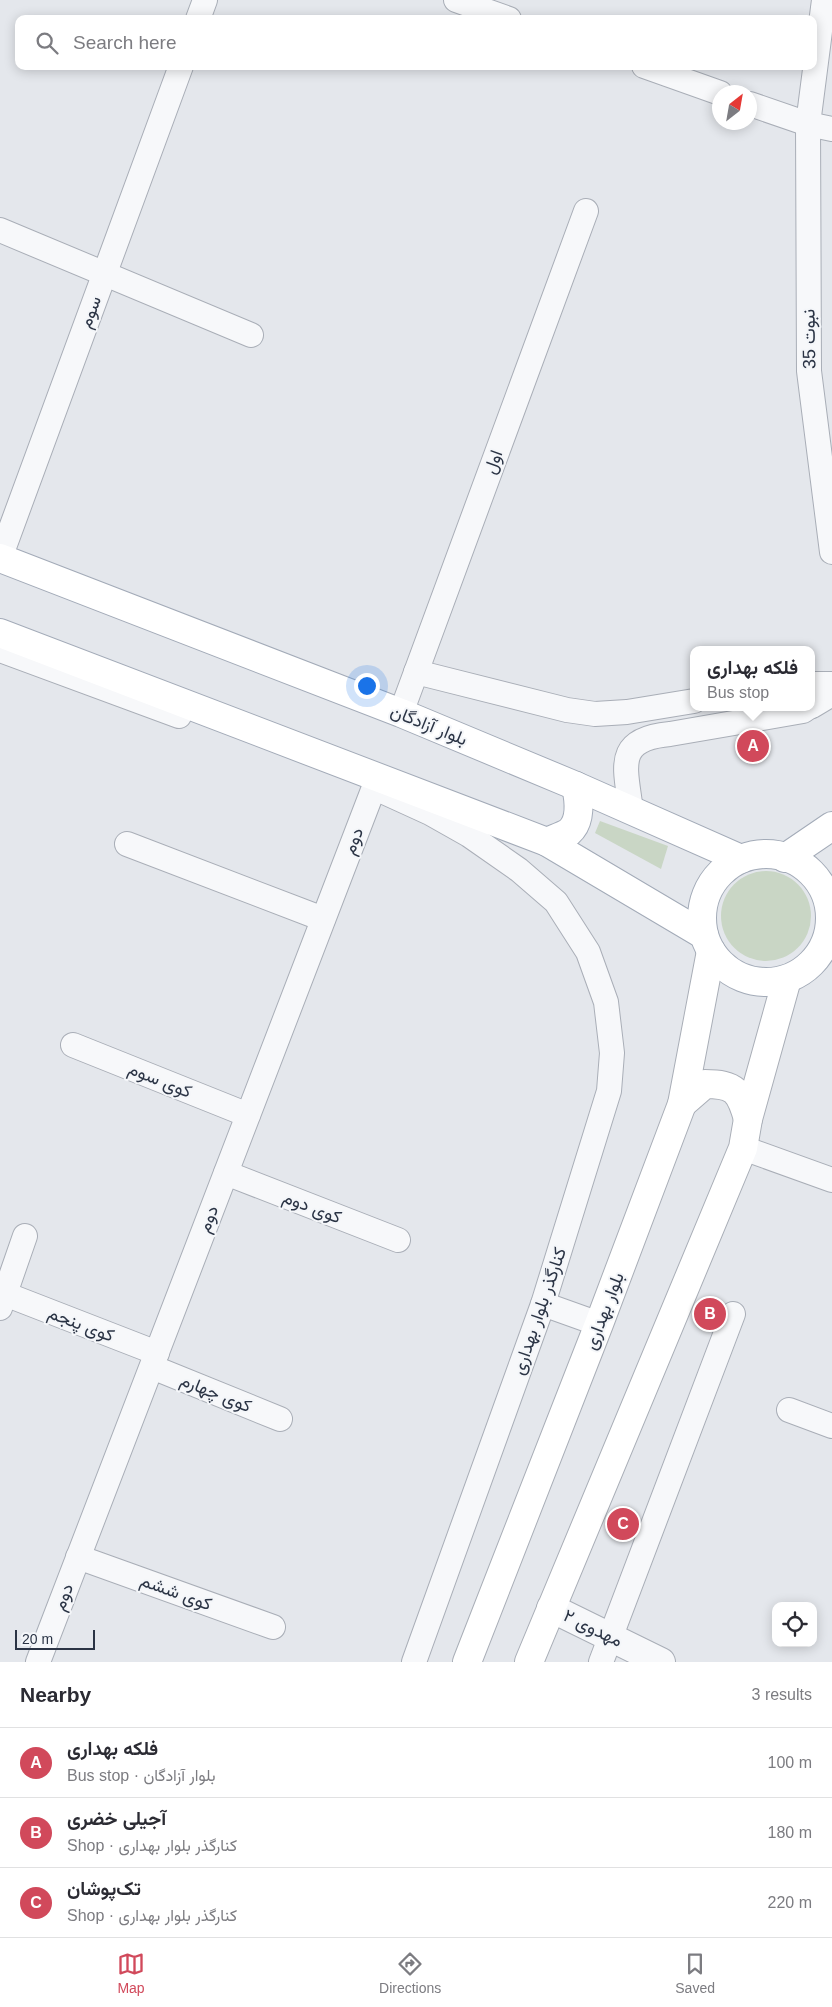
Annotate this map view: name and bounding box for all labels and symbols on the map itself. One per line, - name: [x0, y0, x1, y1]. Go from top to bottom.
- north arrow: [712, 85, 757, 130]
- street label: سوم: [75, 293, 107, 332]
- street label: نبوت 35: [798, 309, 821, 369]
- street label: اول: [480, 447, 507, 477]
- your location: [354, 673, 380, 699]
- street label: بلوار آزادگان: [387, 701, 470, 750]
- pin: A: [737, 727, 769, 765]
- street label: دوم: [339, 825, 369, 858]
- street label: کوی سوم: [125, 1058, 195, 1104]
- street label: کوی دوم: [279, 1187, 344, 1229]
- street label: دوم: [194, 1203, 224, 1236]
- street label: کنارگذر بلوار بهداری: [508, 1245, 571, 1378]
- street label: بلوار بهداری: [580, 1269, 629, 1353]
- pin: B: [694, 1295, 726, 1333]
- street label: کوی پنجم: [44, 1302, 117, 1348]
- street label: کوی چهارم: [177, 1370, 254, 1418]
- pin: C: [607, 1505, 639, 1543]
- street label: کوی ششم: [137, 1570, 214, 1616]
- street label: دوم: [49, 1581, 79, 1614]
- street label: مهدوی ۲: [560, 1605, 626, 1652]
- scale bar: [15, 1627, 95, 1650]

